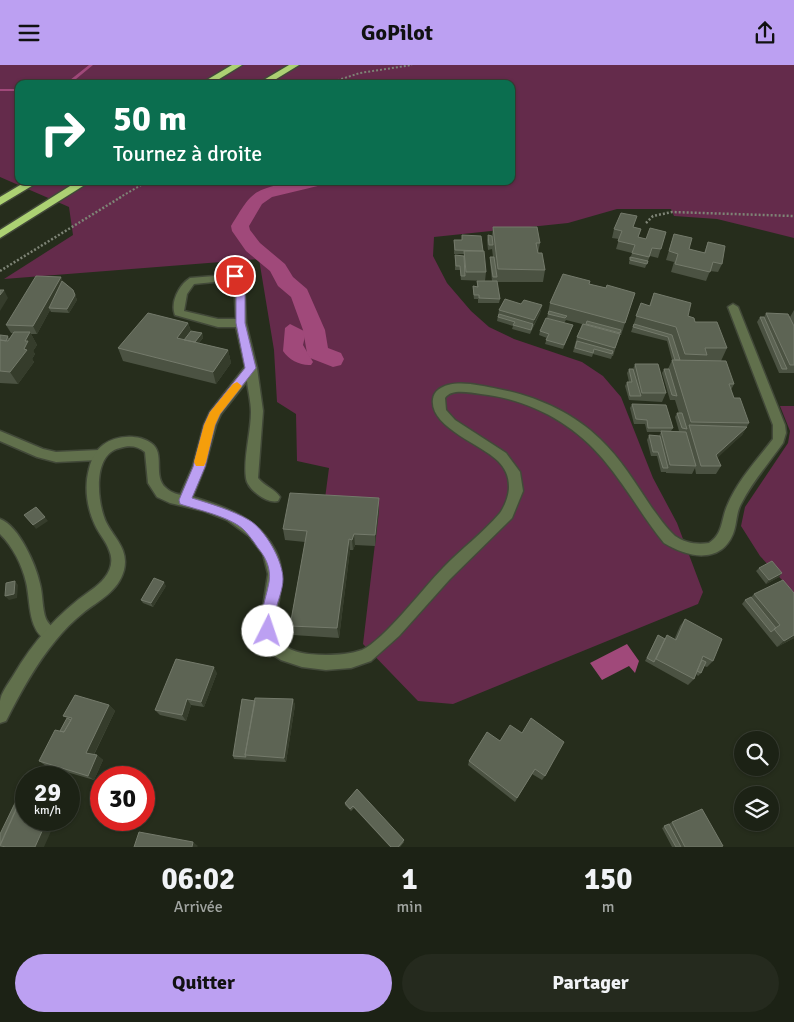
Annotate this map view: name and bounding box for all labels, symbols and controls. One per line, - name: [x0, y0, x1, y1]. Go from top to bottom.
- icon: menu: [15, 19, 43, 47]
- text: GoPilot: [361, 19, 433, 46]
- icon: share: [751, 19, 779, 47]
- text: 50 m: [113, 97, 187, 140]
- icon: right: [30, 100, 95, 165]
- text: Tournez à droite: [113, 140, 262, 167]
- pin: [214, 255, 256, 297]
- icon: arrive: [221, 262, 249, 290]
- position arrow: [241, 604, 293, 656]
- map controls: [734, 731, 779, 831]
- button: search: [734, 731, 779, 776]
- speed limit sign: 30: [90, 766, 155, 831]
- text: 29: [34, 777, 61, 808]
- button: layers: [734, 786, 779, 831]
- text: km/h: [34, 803, 61, 818]
- text: 06:02: [161, 861, 235, 898]
- text: 1: [401, 861, 418, 898]
- text: 150: [584, 861, 632, 898]
- text: Arrivée: [174, 897, 223, 917]
- text: min: [397, 897, 422, 917]
- text: m: [602, 897, 615, 917]
- button: Quitter: [15, 954, 392, 1012]
- button: Partager: [402, 954, 779, 1012]

